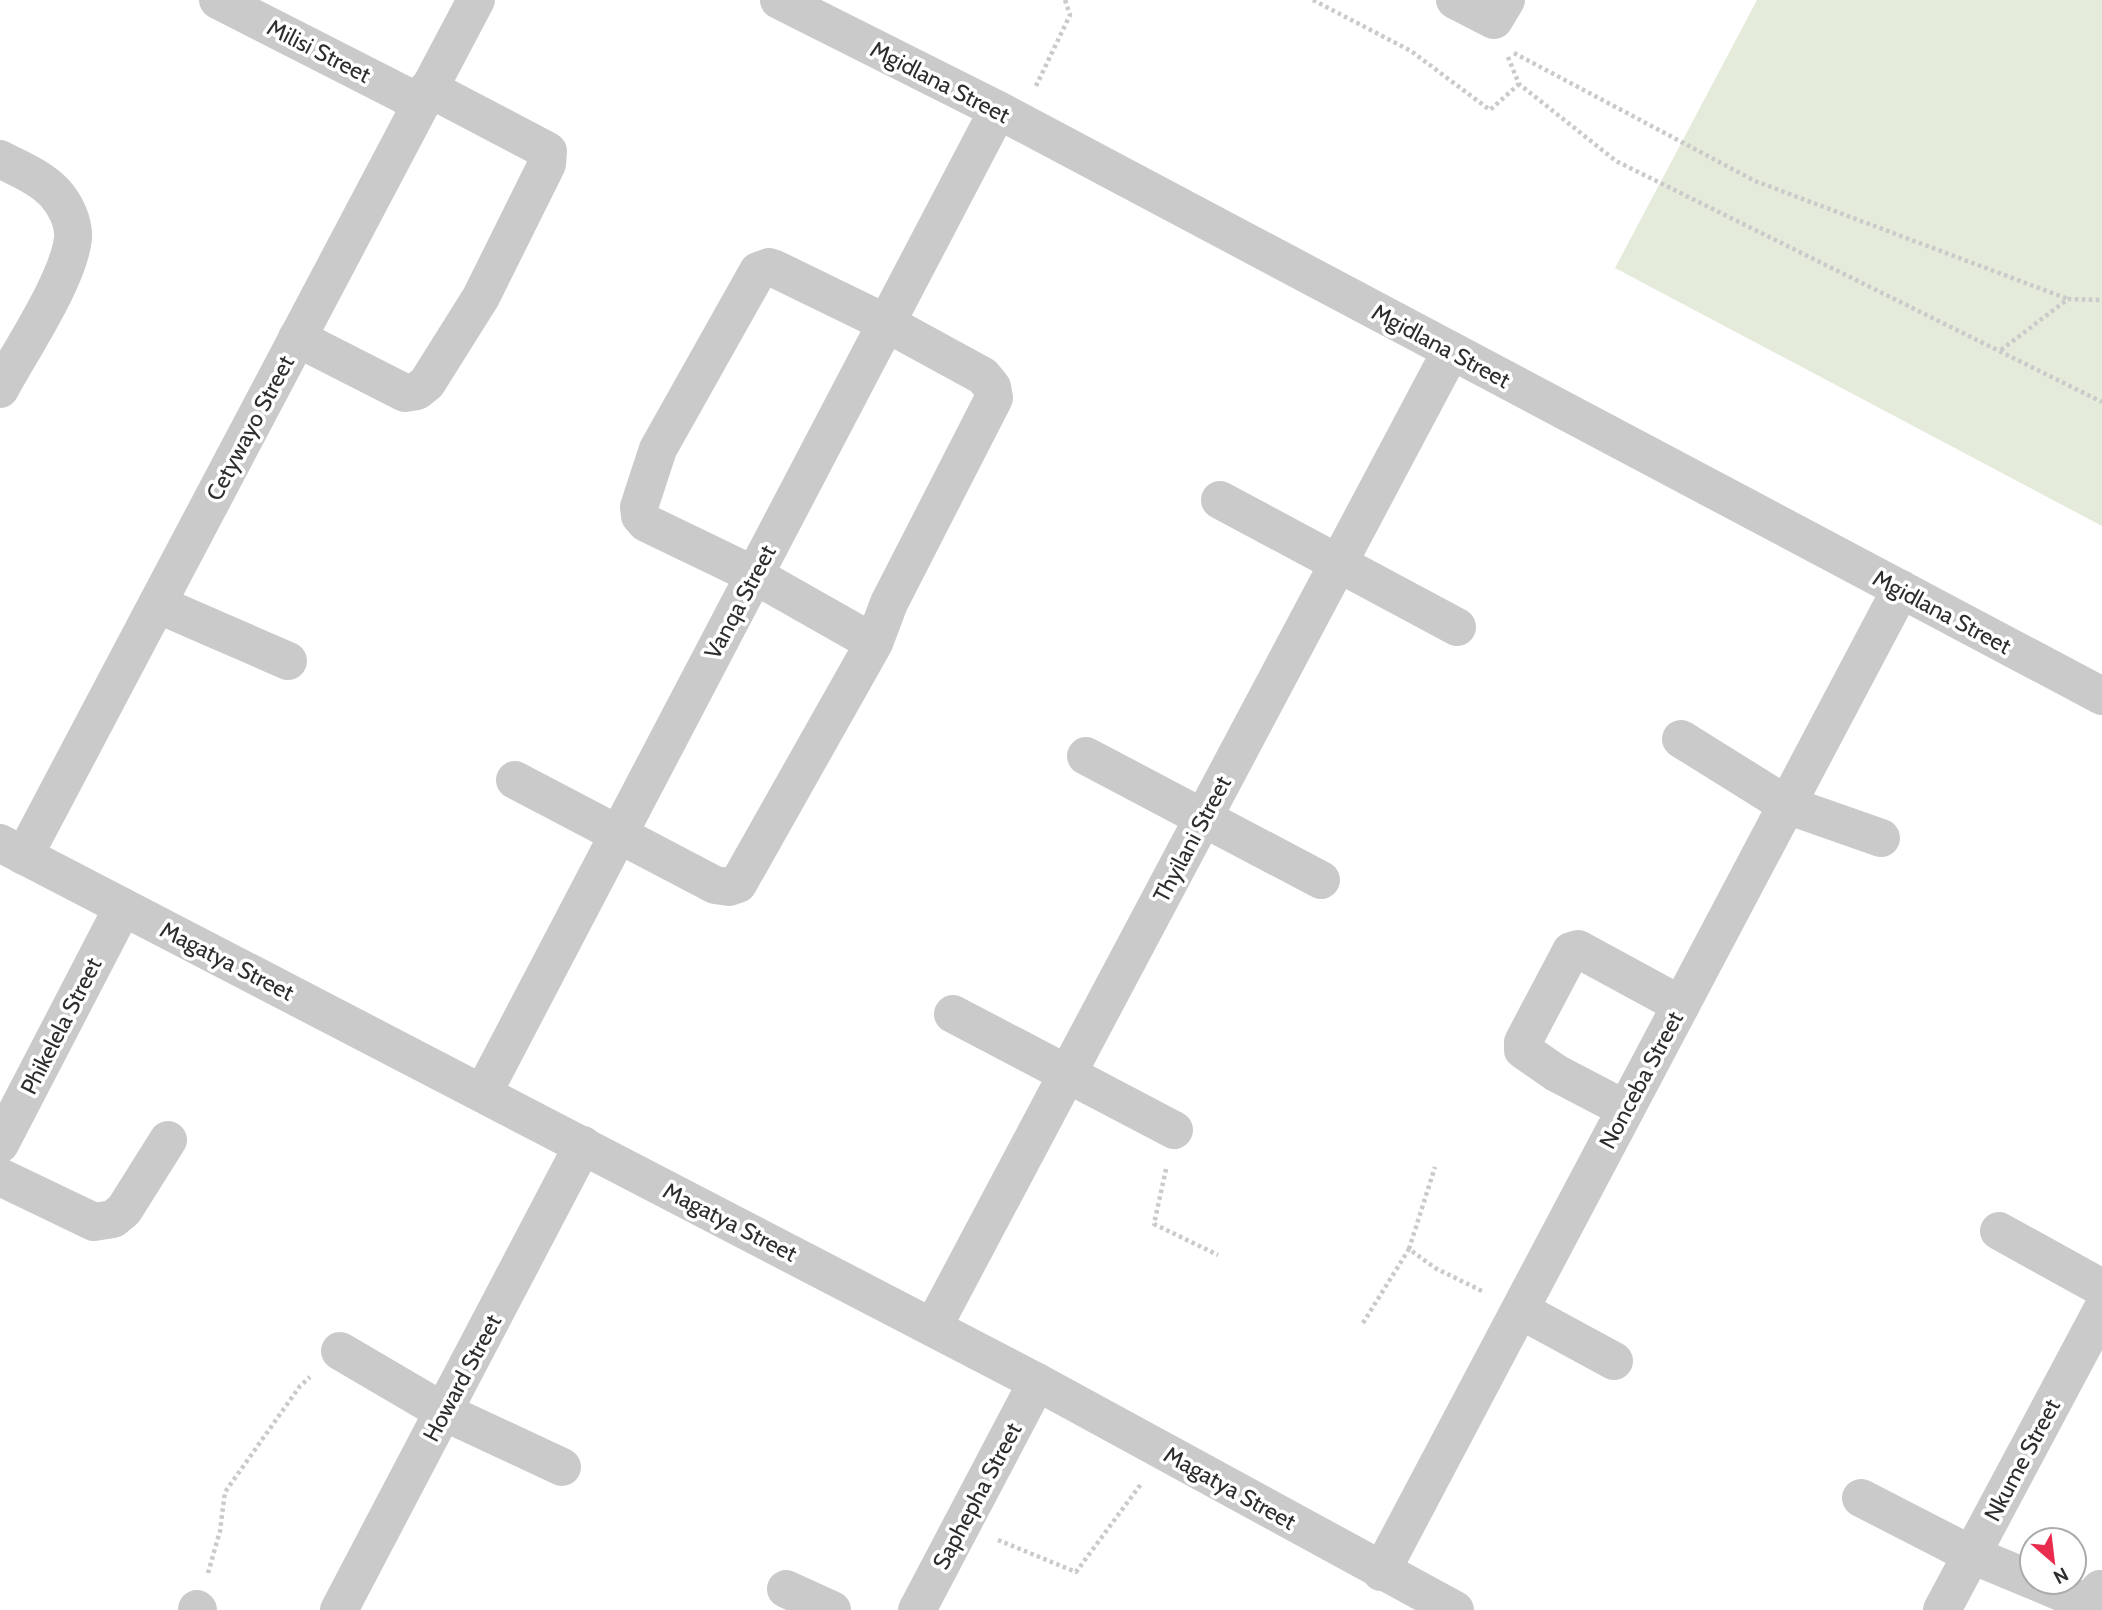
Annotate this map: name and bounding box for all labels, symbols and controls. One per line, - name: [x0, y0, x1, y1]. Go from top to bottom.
- street label: Milisi Street: [263, 13, 376, 89]
- street label: Mgidlana Street: [866, 35, 1015, 129]
- street label: Mgidlana Street: [1367, 298, 1515, 394]
- street label: Cetywayo Street: [200, 350, 300, 505]
- street label: Vanqa Street: [698, 540, 782, 664]
- street label: Mgidlana Street: [1868, 564, 2016, 660]
- street label: Thyilani Street: [1147, 771, 1237, 907]
- street label: Magatya Street: [155, 915, 299, 1007]
- street label: Phikelela Street: [15, 953, 108, 1099]
- street label: Nonceba Street: [1593, 1006, 1689, 1153]
- street label: Magatya Street: [658, 1176, 802, 1268]
- street label: Howard Street: [417, 1309, 507, 1446]
- street label: Nkume Street: [1978, 1394, 2066, 1526]
- street label: Saphepha Street: [927, 1418, 1028, 1574]
- street label: Magatya Street: [1159, 1440, 1301, 1536]
- north arrow: [2018, 1526, 2088, 1596]
- text: N: [2049, 1562, 2072, 1589]

